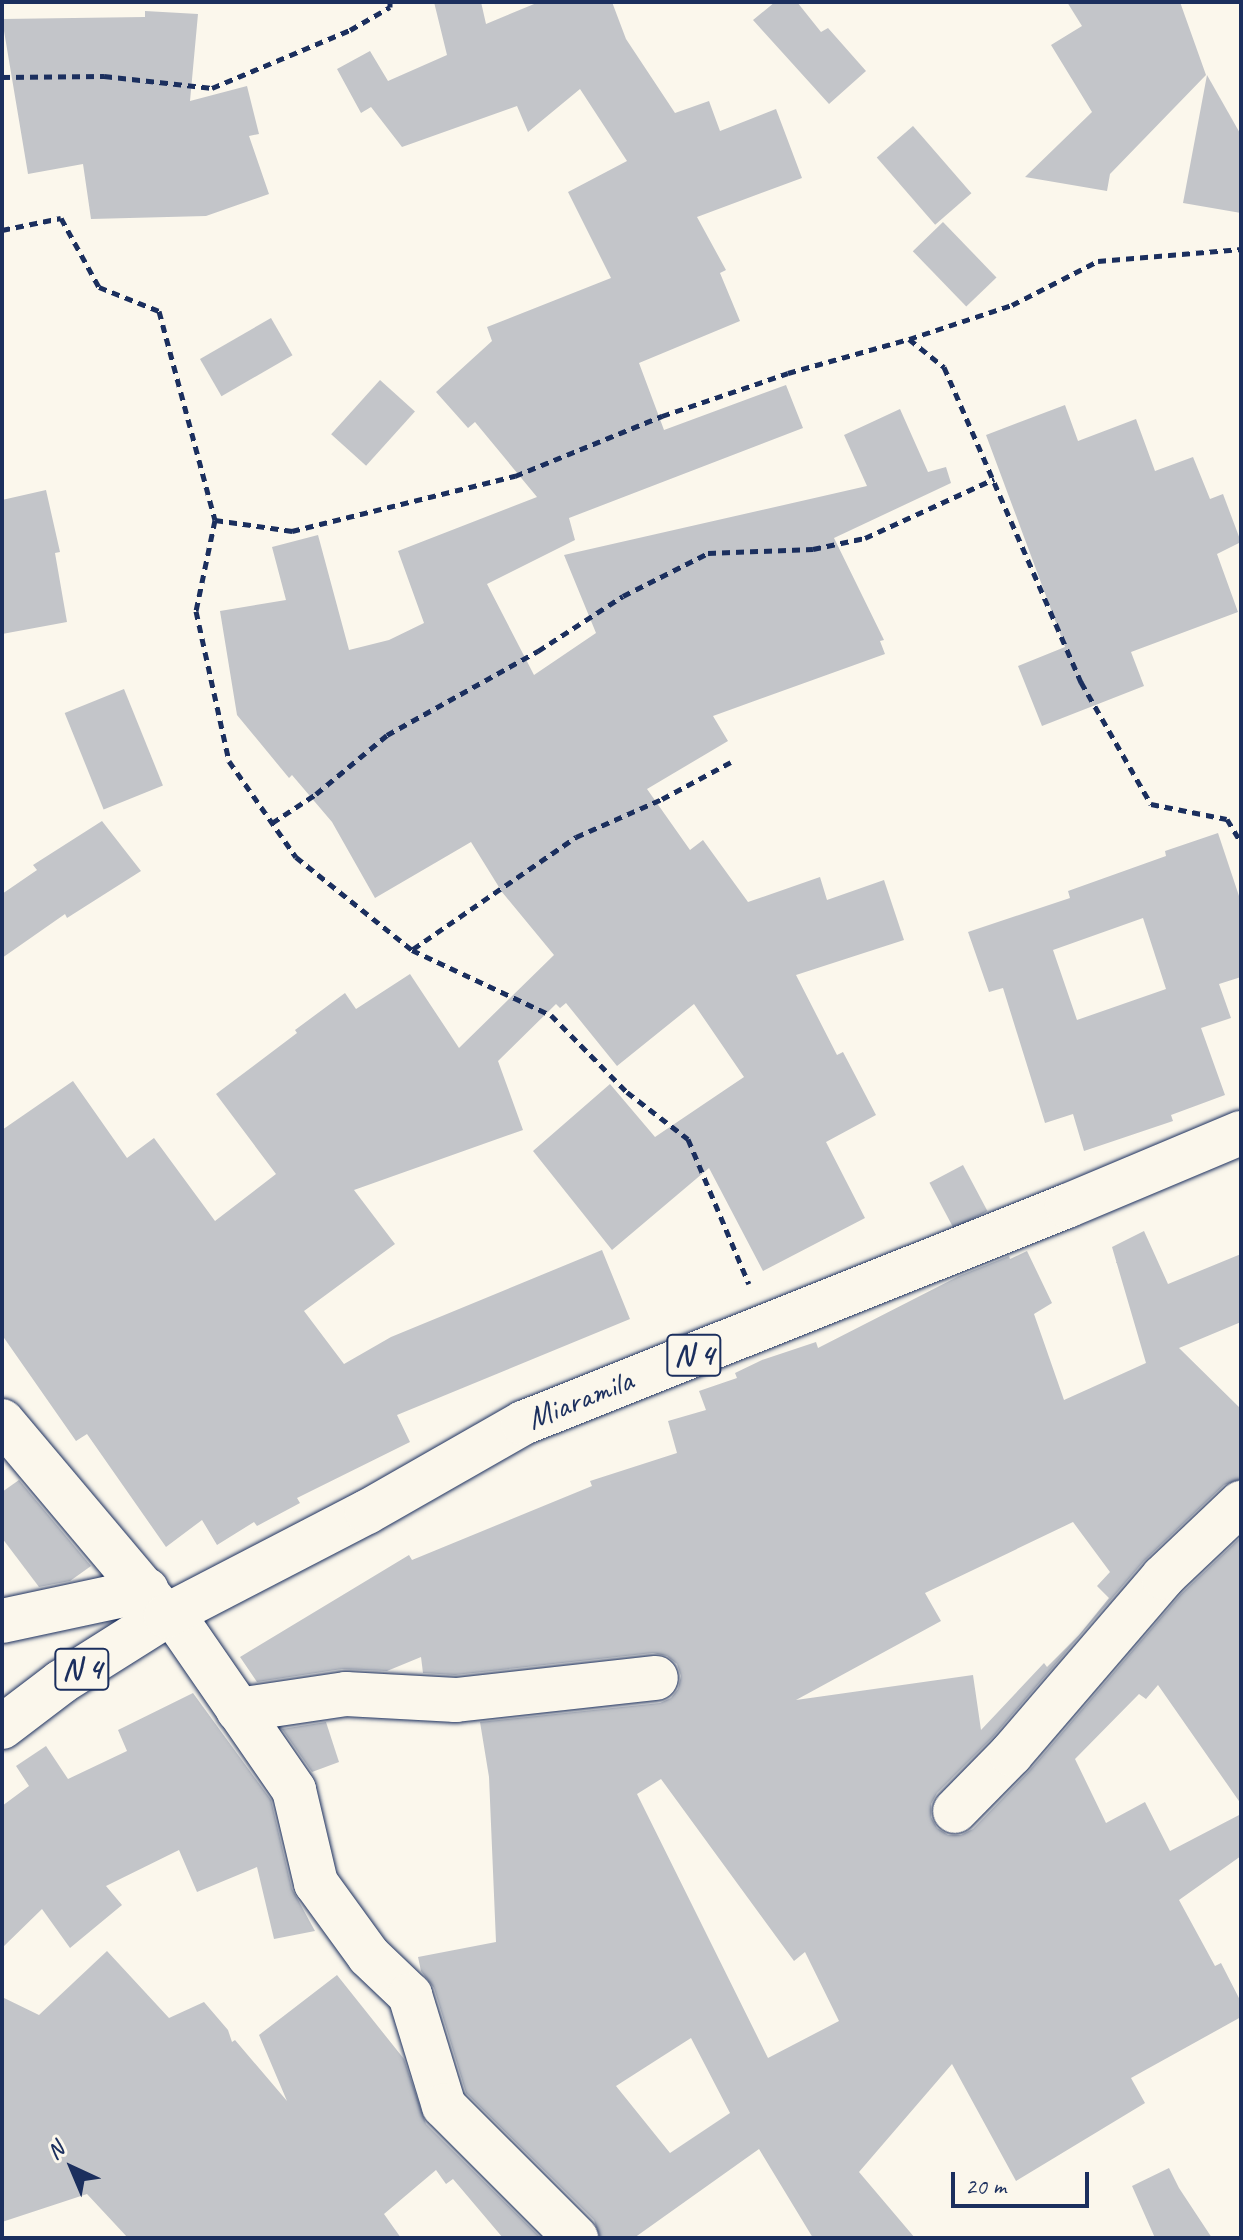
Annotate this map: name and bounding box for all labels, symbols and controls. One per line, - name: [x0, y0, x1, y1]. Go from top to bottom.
- road number: N 4: [666, 1329, 722, 1381]
- street label: Miaramila: [522, 1361, 638, 1439]
- road number: N 4: [54, 1643, 110, 1695]
- north arrow: [32, 2128, 112, 2208]
- text: N: [41, 2136, 70, 2166]
- scale bar: [955, 2156, 1093, 2206]
- text: 20 m: [965, 2171, 1006, 2201]

